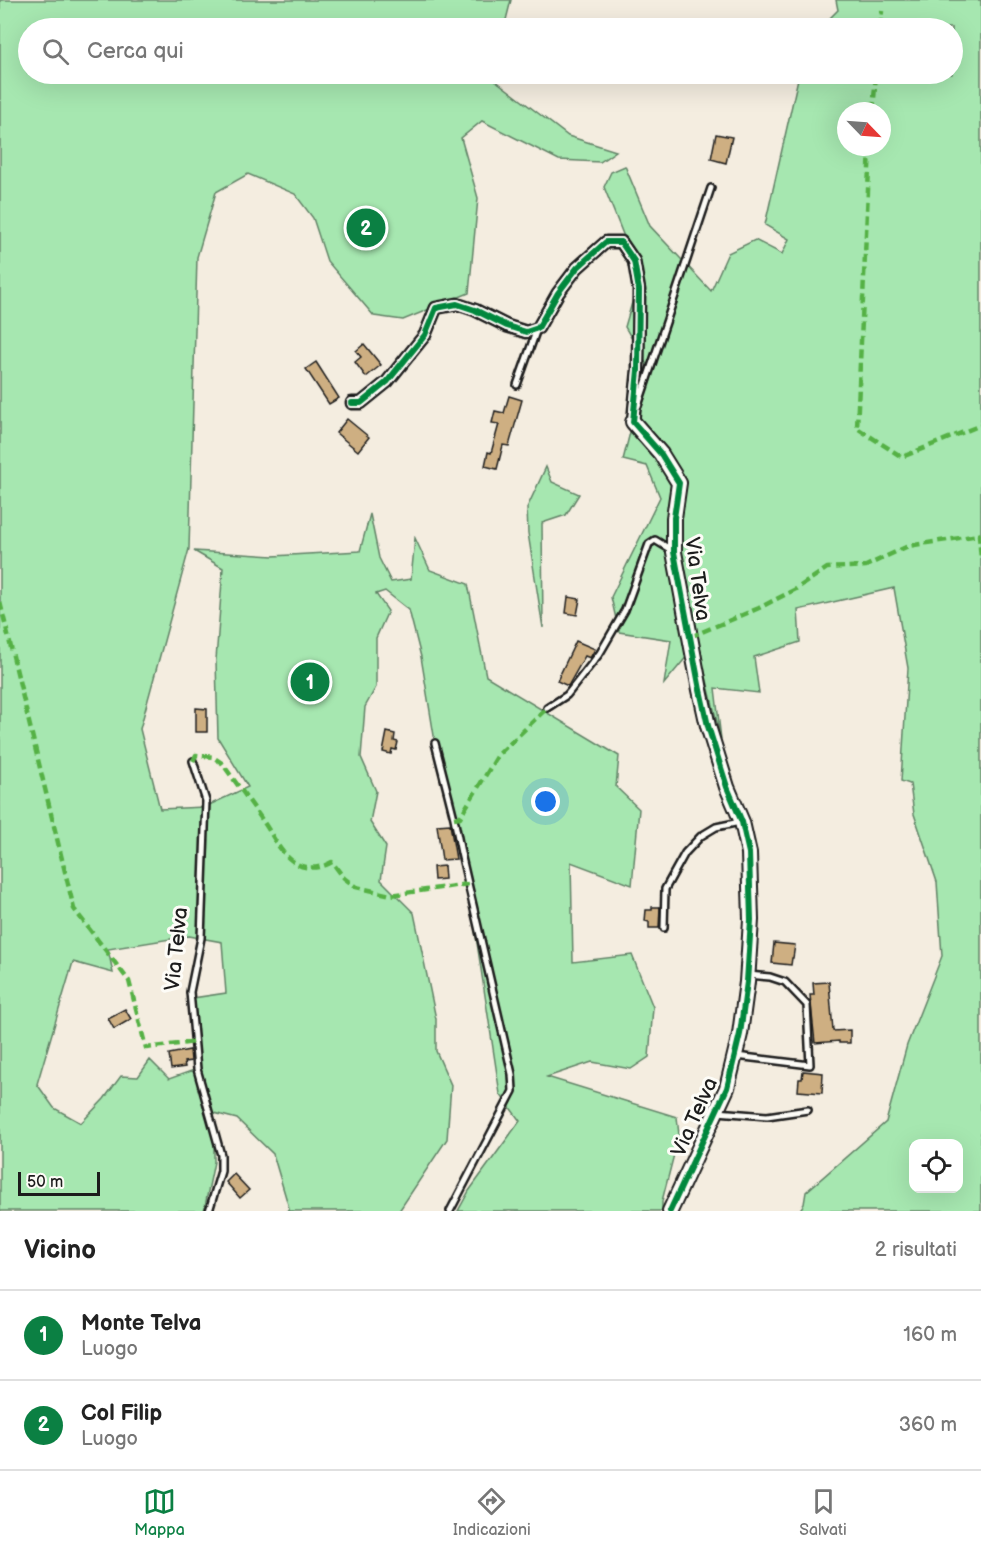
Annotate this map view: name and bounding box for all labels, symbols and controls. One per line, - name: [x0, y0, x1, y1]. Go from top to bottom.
- search box: [18, 18, 963, 84]
- icon: search: [39, 35, 72, 68]
- text: Cerca qui: [87, 38, 184, 65]
- north arrow: [837, 102, 891, 156]
- pin: 2: [346, 206, 386, 250]
- street label: Via Telva: [679, 536, 716, 622]
- pin: 1: [290, 660, 330, 704]
- your location: [531, 787, 560, 816]
- street label: Via Telva: [160, 906, 193, 992]
- street label: Via Telva: [666, 1074, 723, 1161]
- map controls: [909, 1139, 963, 1193]
- button: locate: [909, 1139, 963, 1193]
- scale bar: [18, 1169, 100, 1196]
- text: 50 m: [27, 1173, 63, 1192]
- text: Vicino: [24, 1235, 96, 1266]
- text: 2 risultati: [875, 1238, 957, 1262]
- text: Monte Telva: [81, 1310, 201, 1337]
- text: 1: [39, 1323, 48, 1347]
- text: 160 m: [903, 1323, 957, 1347]
- text: Luogo: [81, 1337, 138, 1361]
- text: Col Filip: [81, 1400, 162, 1427]
- text: 2: [38, 1413, 49, 1437]
- text: 360 m: [899, 1413, 957, 1437]
- text: Luogo: [81, 1427, 138, 1451]
- tab: Mappa: [134, 1485, 185, 1540]
- tab: Indicazioni: [453, 1485, 531, 1540]
- tab: Salvati: [799, 1485, 847, 1540]

